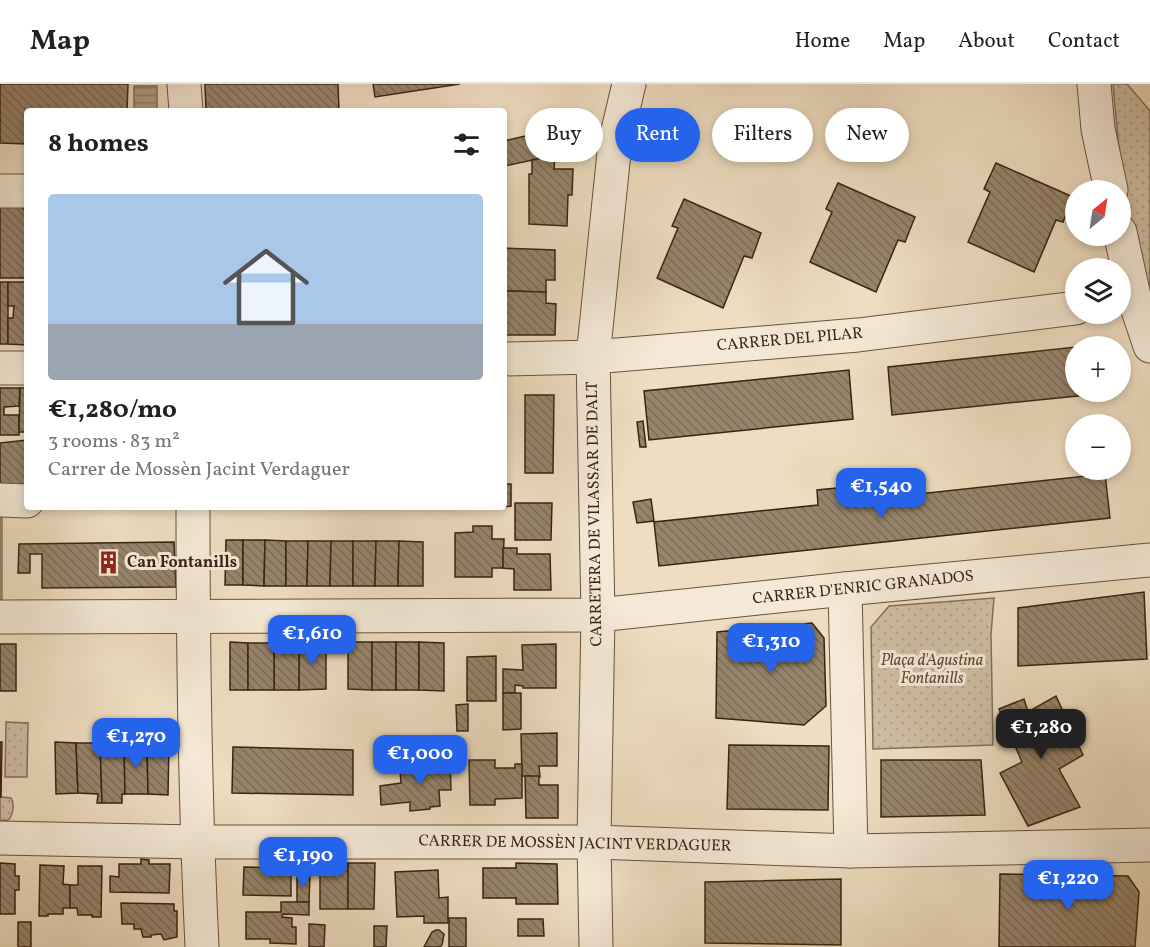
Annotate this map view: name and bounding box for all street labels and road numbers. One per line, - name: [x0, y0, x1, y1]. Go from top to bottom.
- street label: CARRER DEL PILAR: [716, 323, 864, 357]
- street label: CARRETERA DE VILASSAR DE DALT: [582, 381, 608, 647]
- street label: CARRER D'ENRIC GRANADOS: [751, 565, 975, 611]
- street label: CARRER DE MOSSÈN JACINT VERDAGUER: [418, 830, 732, 858]

